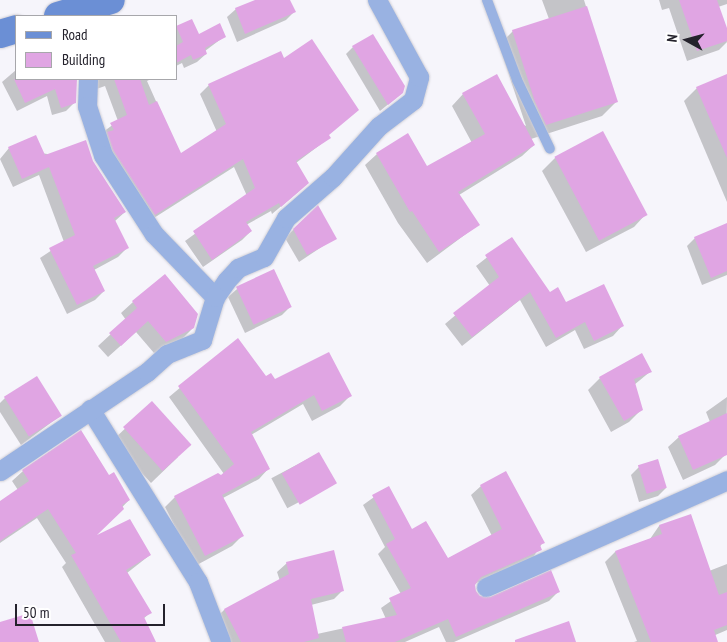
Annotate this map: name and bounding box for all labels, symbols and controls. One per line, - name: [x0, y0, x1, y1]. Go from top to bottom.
- legend: [15, 15, 178, 80]
- north arrow: [662, 15, 712, 65]
- text: Road: [62, 25, 88, 44]
- text: N: [663, 33, 682, 43]
- text: Building: [62, 50, 105, 69]
- scale bar: [18, 594, 168, 626]
- text: 50 m: [23, 603, 49, 622]

